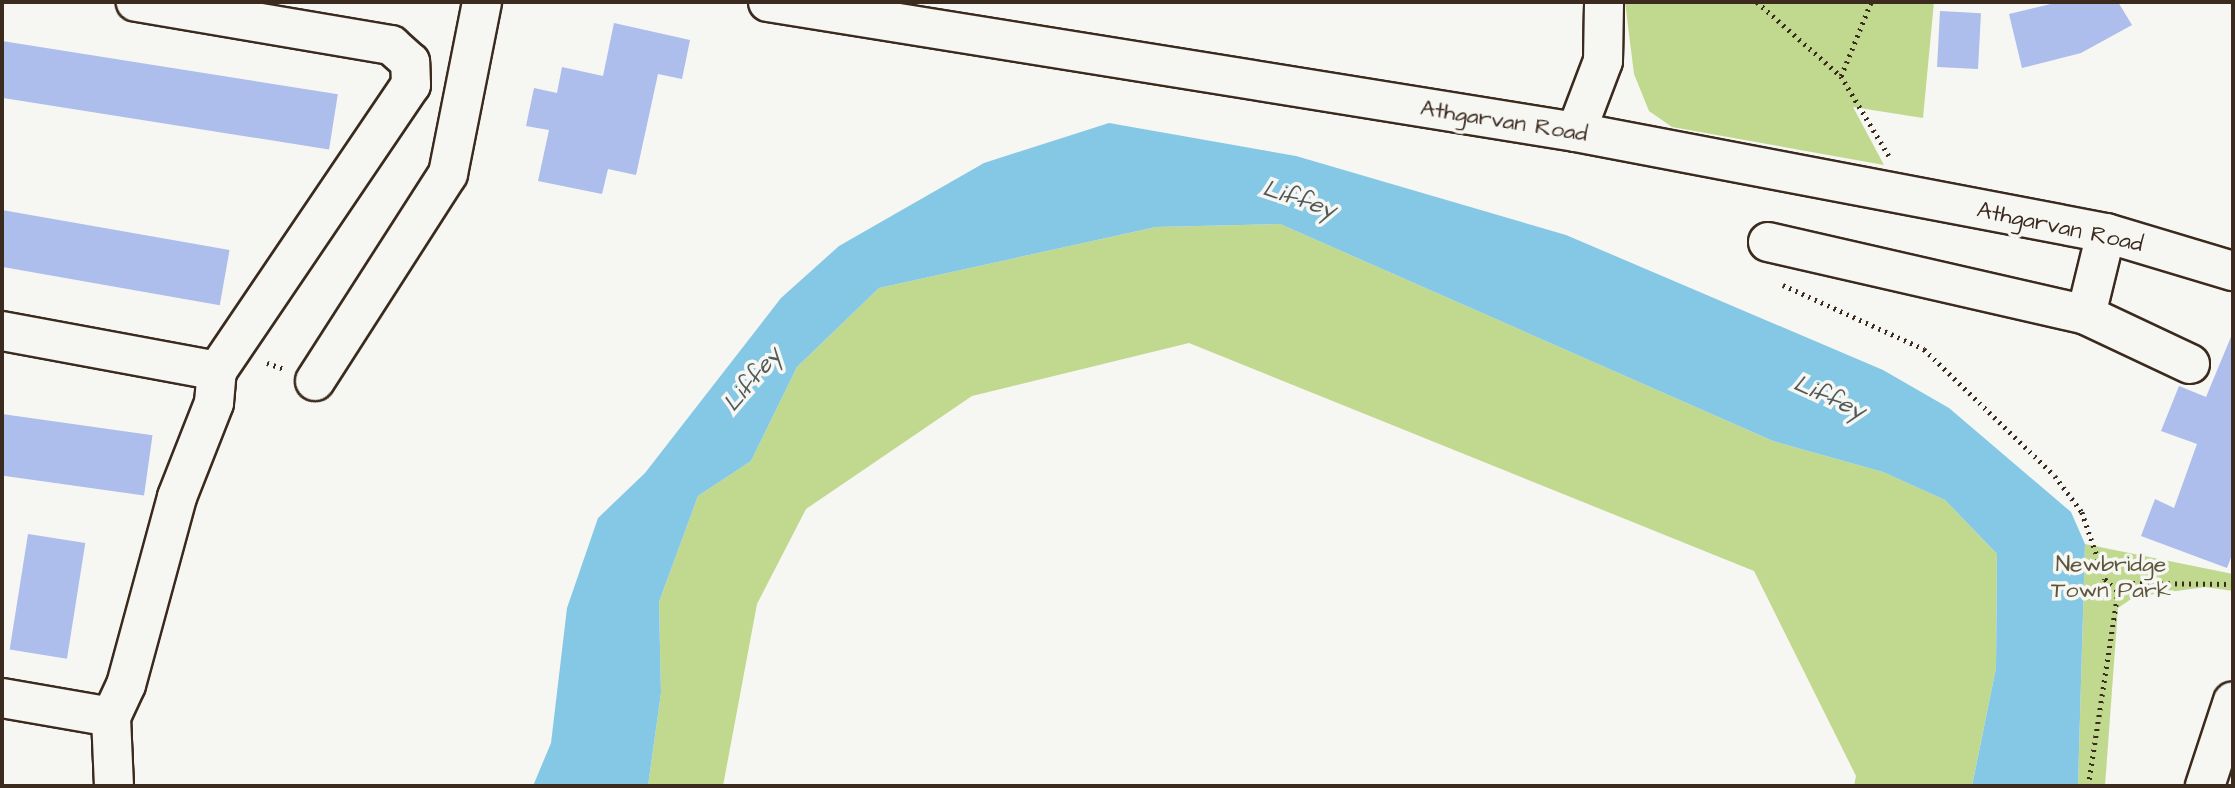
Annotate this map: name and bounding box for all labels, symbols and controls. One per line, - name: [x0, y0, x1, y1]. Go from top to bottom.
- street label: Athgarvan Road: [1418, 94, 1590, 148]
- water label: Liffey: [1259, 175, 1339, 225]
- street label: Athgarvan Road: [1975, 196, 2145, 258]
- water label: Liffey: [718, 342, 788, 418]
- water label: Liffey: [1789, 370, 1869, 426]
- park label: Newbridge Town Park: [2051, 550, 2171, 604]

